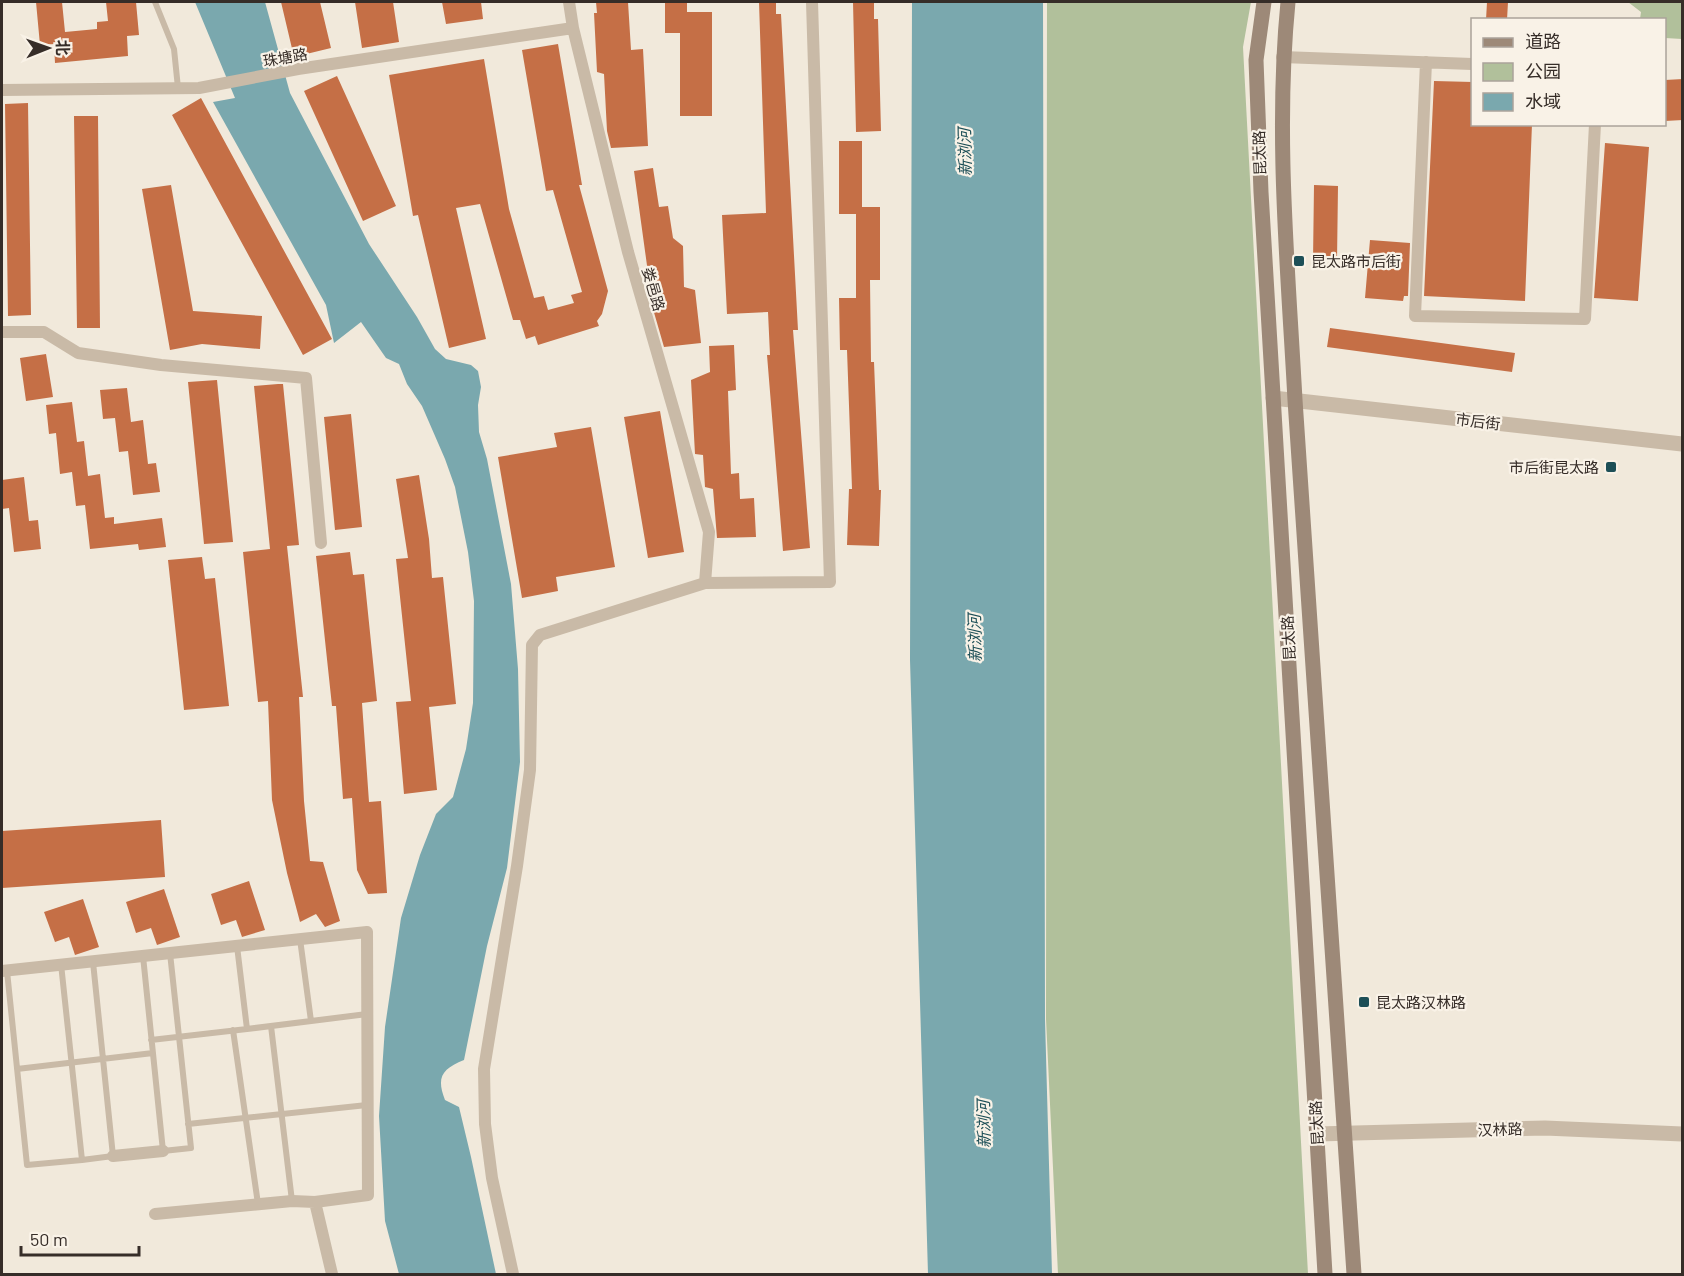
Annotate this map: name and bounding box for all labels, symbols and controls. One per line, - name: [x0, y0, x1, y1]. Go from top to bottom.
- north arrow: [18, 18, 78, 78]
- legend: [1471, 18, 1666, 126]
- text: 道路: [1525, 30, 1561, 52]
- text: 北: [54, 40, 73, 56]
- street label: 珠塘路: [261, 44, 309, 70]
- text: 公园: [1525, 60, 1561, 82]
- text: 水域: [1525, 90, 1561, 112]
- water label: 新浏河: [954, 125, 974, 176]
- street label: 昆太路: [1249, 130, 1269, 176]
- place label: 昆太路市后街: [1311, 252, 1401, 270]
- marker: 昆太路市后街: [1292, 254, 1306, 268]
- street label: 娄邑路: [639, 265, 669, 313]
- street label: 市后街: [1455, 409, 1501, 433]
- place label: 市后街昆太路: [1509, 458, 1599, 476]
- marker: 市后街昆太路: [1604, 460, 1618, 474]
- water label: 新浏河: [964, 611, 984, 662]
- street label: 昆太路: [1278, 615, 1298, 661]
- place label: 昆太路汉林路: [1376, 993, 1466, 1011]
- marker: 昆太路汉林路: [1357, 995, 1371, 1009]
- water label: 新浏河: [973, 1097, 993, 1148]
- street label: 昆太路: [1306, 1100, 1326, 1146]
- street label: 汉林路: [1477, 1119, 1523, 1139]
- scale bar: [21, 1219, 140, 1257]
- text: 50 m: [30, 1228, 68, 1250]

